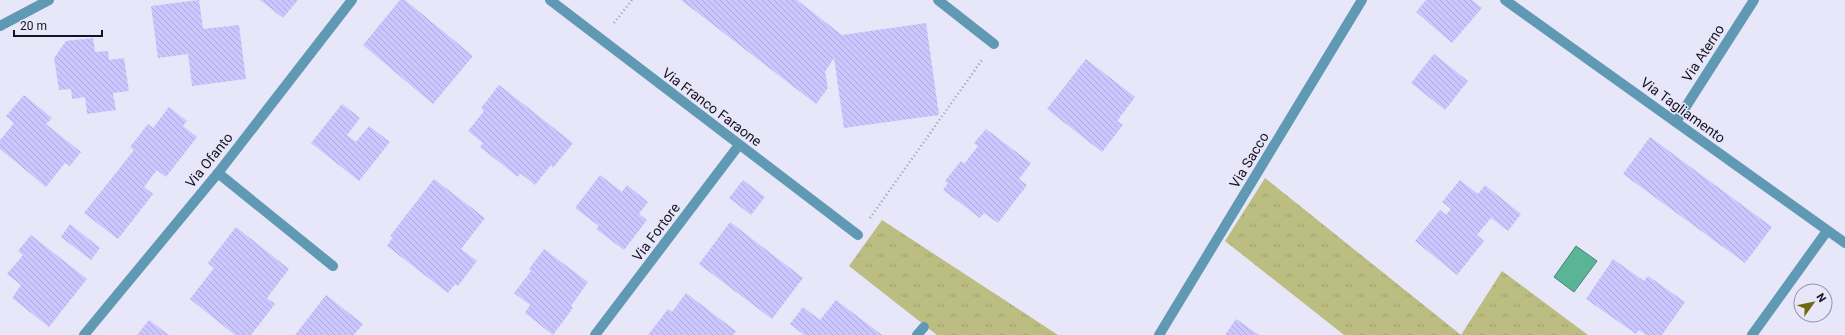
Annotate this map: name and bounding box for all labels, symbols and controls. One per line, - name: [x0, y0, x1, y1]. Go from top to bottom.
- scale bar: [14, 12, 102, 38]
- text: 20 m: [20, 19, 47, 33]
- street label: Via Aterno: [1679, 21, 1727, 85]
- street label: Via Franco Faraone: [659, 65, 765, 149]
- street label: Via Tagliamento: [1638, 74, 1728, 146]
- street label: Via Ofanto: [182, 129, 236, 191]
- street label: Via Sacco: [1226, 129, 1272, 191]
- street label: Via Fortore: [629, 200, 683, 264]
- north arrow: [1793, 283, 1833, 323]
- text: N: [1813, 291, 1829, 305]

